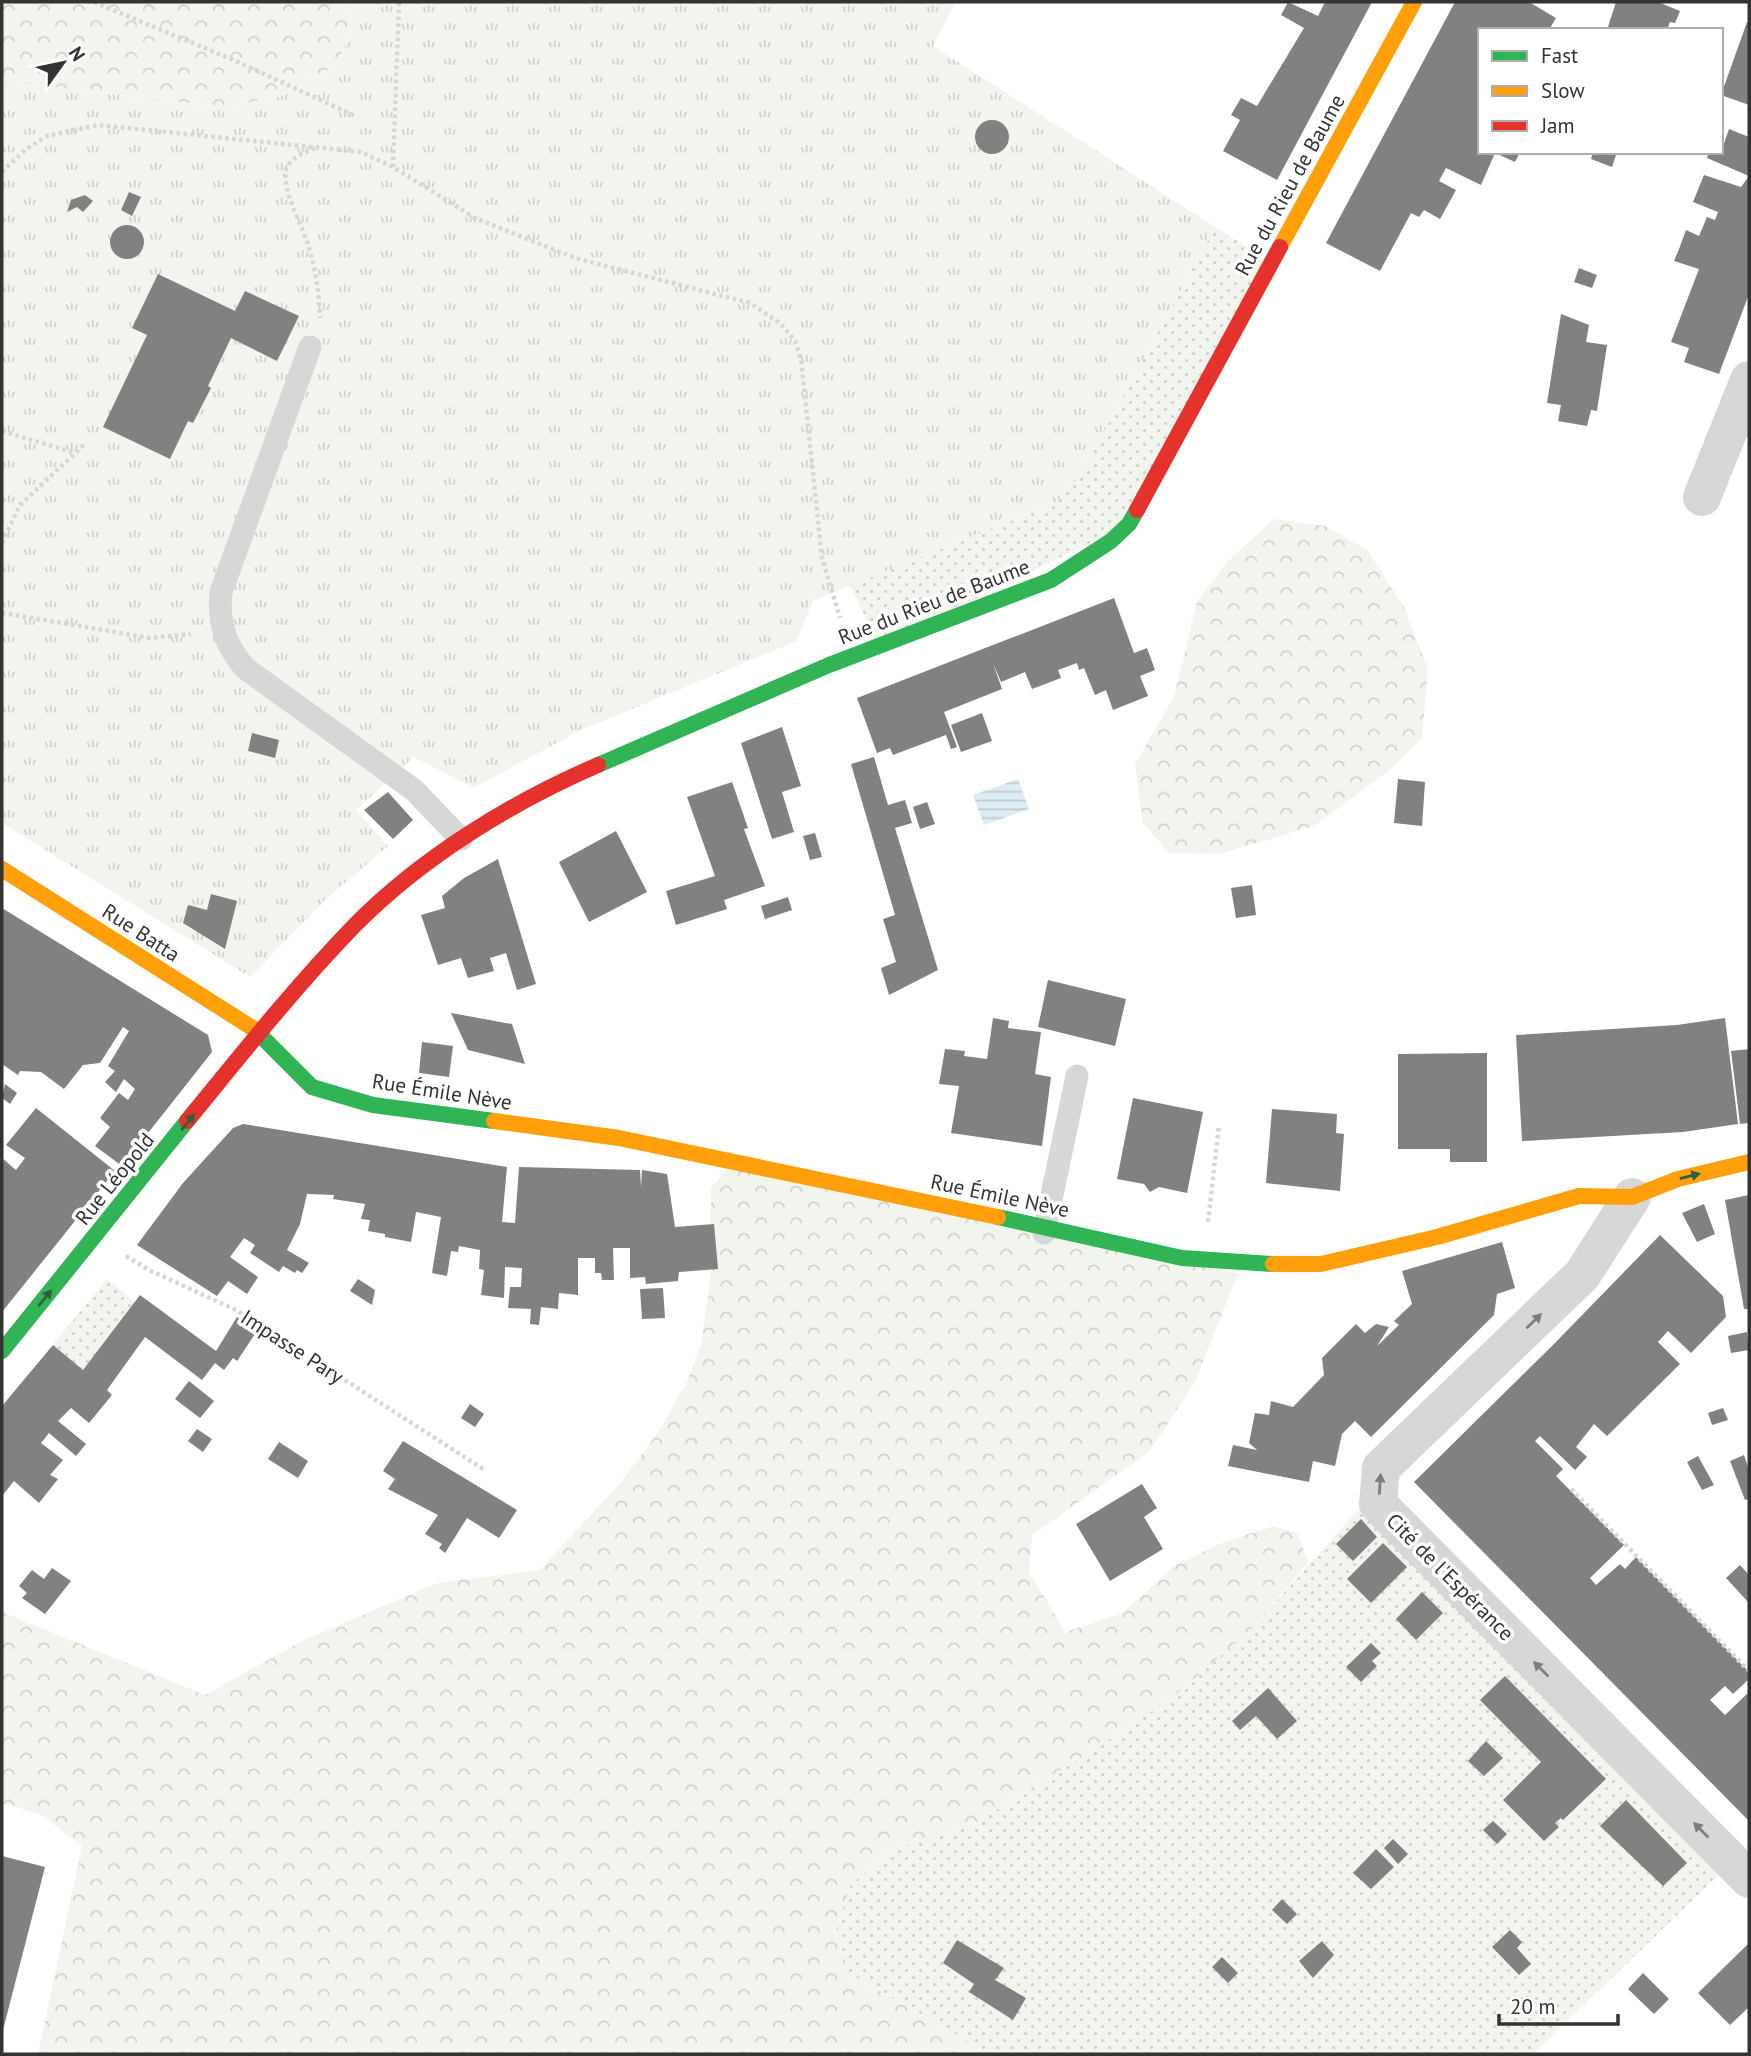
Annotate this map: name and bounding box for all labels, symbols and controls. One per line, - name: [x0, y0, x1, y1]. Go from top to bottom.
- north arrow: [28, 28, 98, 98]
- legend: [1478, 28, 1723, 154]
- text: N: [64, 42, 91, 66]
- text: Fast: [1541, 42, 1578, 69]
- text: Slow: [1541, 77, 1585, 104]
- street label: Rue du Rieu de Baume: [1229, 89, 1351, 280]
- text: Jam: [1540, 112, 1575, 139]
- street label: Rue du Rieu de Baume: [834, 553, 1033, 651]
- street label: Rue Batta: [97, 898, 185, 968]
- street label: Rue Émile Nève: [370, 1067, 514, 1116]
- one-way arrow: [180, 1113, 195, 1130]
- street label: Rue Léopold: [69, 1127, 160, 1230]
- street label: Rue Émile Nève: [928, 1168, 1072, 1223]
- one-way arrow: [1679, 1170, 1701, 1181]
- one-way arrow: [37, 1290, 52, 1308]
- street label: Impasse Pary: [236, 1303, 349, 1390]
- one-way arrow: [1525, 1314, 1542, 1330]
- one-way arrow: [1375, 1472, 1386, 1494]
- street label: Cité de l'Espérance: [1381, 1507, 1520, 1646]
- one-way arrow: [1533, 1660, 1550, 1677]
- one-way arrow: [1693, 1822, 1710, 1839]
- scale bar: [1499, 1982, 1618, 2026]
- text: 20 m: [1510, 1993, 1556, 2020]

